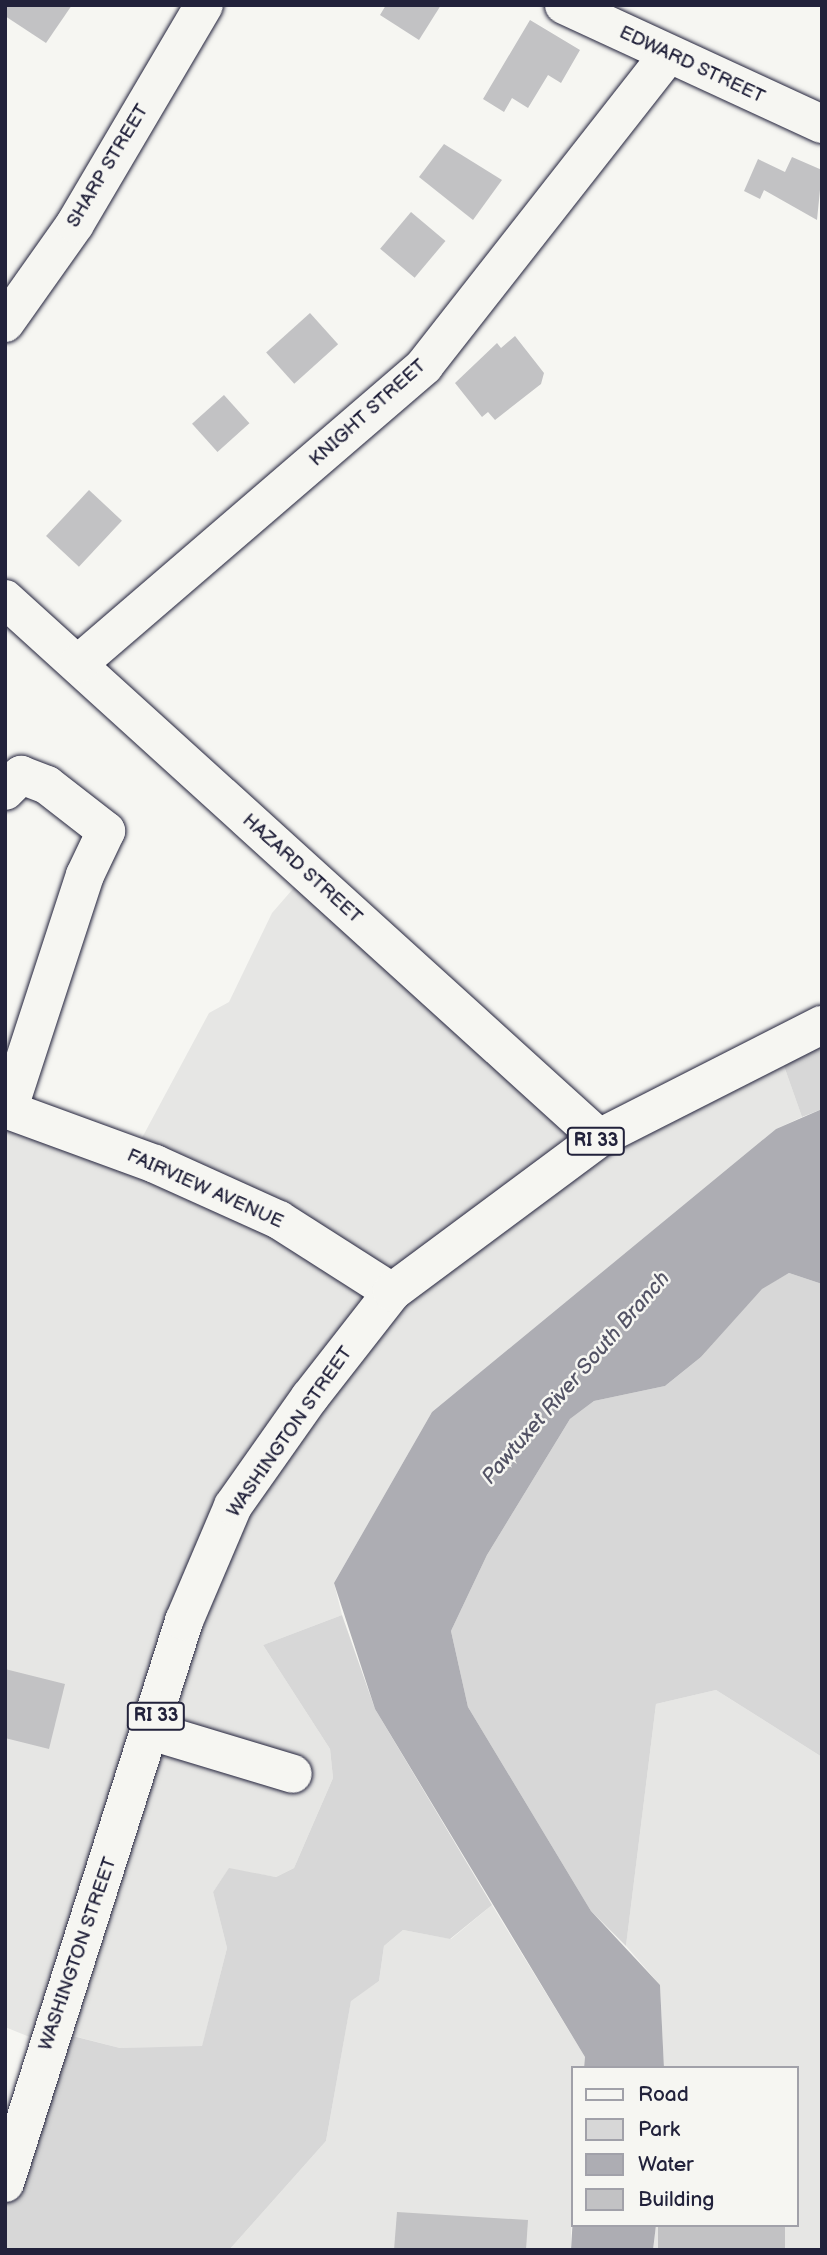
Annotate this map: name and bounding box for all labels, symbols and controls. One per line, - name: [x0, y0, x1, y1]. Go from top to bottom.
- street label: EDWARD STREET: [615, 21, 769, 109]
- street label: SHARP STREET: [62, 100, 154, 232]
- street label: KNIGHT STREET: [305, 354, 431, 472]
- street label: HAZARD STREET: [237, 809, 367, 929]
- road number: RI 33: [566, 1126, 626, 1156]
- street label: FAIRVIEW AVENUE: [123, 1144, 287, 1234]
- water label: Pawtuxet River South Branch: [477, 1266, 675, 1490]
- street label: WASHINGTON STREET: [222, 1342, 358, 1522]
- road number: RI 33: [126, 1702, 186, 1730]
- street label: WASHINGTON STREET: [34, 1854, 122, 2054]
- legend: [572, 2066, 799, 2227]
- text: Road: [638, 2082, 689, 2107]
- text: Park: [638, 2117, 680, 2142]
- text: Water: [638, 2152, 694, 2177]
- text: Building: [638, 2187, 714, 2212]

